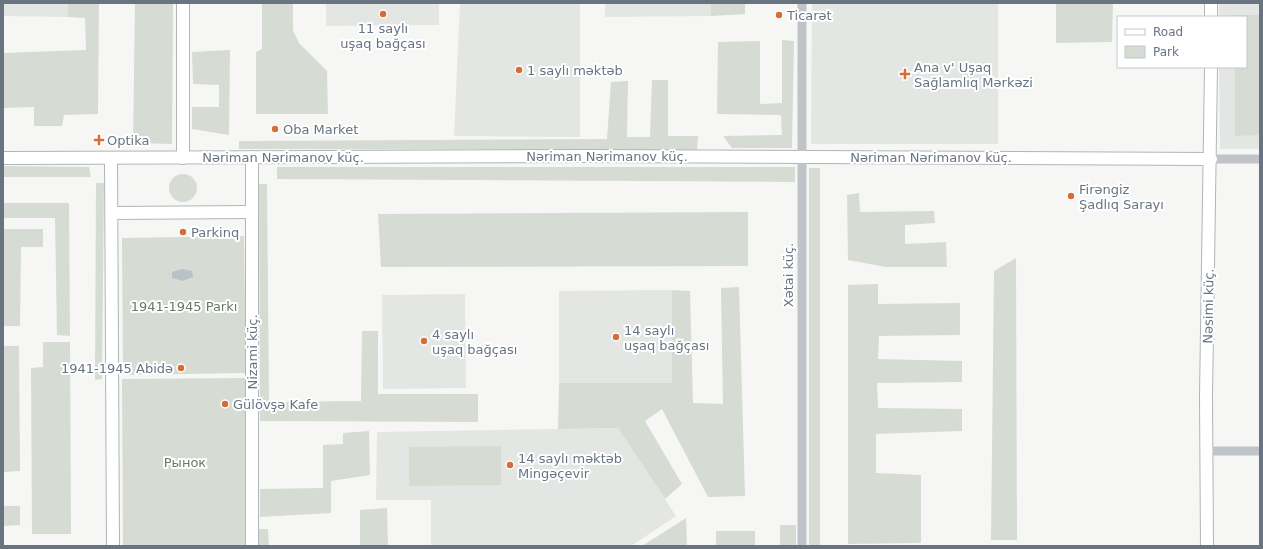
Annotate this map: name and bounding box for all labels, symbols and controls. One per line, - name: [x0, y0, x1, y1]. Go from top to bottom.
- place label: Ticarət: [786, 8, 832, 23]
- marker: 11 saylı uşaq bağçası: [378, 9, 388, 19]
- marker: Ticarət: [774, 10, 784, 20]
- legend: [1117, 16, 1247, 68]
- place label: 11 saylı uşaq bağçası: [340, 21, 426, 51]
- text: Road: [1153, 25, 1183, 39]
- text: Park: [1153, 45, 1179, 59]
- place label: Ana v' Uşaq Sağlamlıq Mərkəzi: [914, 60, 1033, 90]
- place label: 1 saylı məktəb: [527, 63, 623, 78]
- marker: 1 saylı məktəb: [514, 65, 524, 75]
- marker: Ana v' Uşaq Sağlamlıq Mərkəzi: [899, 68, 911, 80]
- place label: Oba Market: [283, 122, 358, 137]
- marker: Oba Market: [270, 124, 280, 134]
- place label: Optika: [107, 133, 149, 148]
- marker: Optika: [94, 135, 104, 145]
- street label: Nəriman Nərimanov küç.: [526, 149, 688, 164]
- street label: Nəriman Nərimanov küç.: [202, 150, 364, 165]
- street label: Nəriman Nərimanov küç.: [850, 150, 1012, 165]
- place label: Firəngiz Şadlıq Sarayı: [1079, 182, 1164, 212]
- marker: Firəngiz Şadlıq Sarayı: [1066, 191, 1076, 201]
- place label: Parkinq: [191, 225, 239, 240]
- marker: Parkinq: [178, 227, 188, 237]
- street label: Xətai küç.: [781, 243, 796, 307]
- street label: Nəsimi küç.: [1200, 268, 1217, 344]
- park label: 1941-1945 Parkı: [131, 299, 237, 314]
- street label: Nizami küç.: [245, 314, 260, 390]
- place label: 14 saylı uşaq bağçası: [624, 323, 709, 353]
- place label: 4 saylı uşaq bağçası: [432, 327, 517, 357]
- marker: 14 saylı uşaq bağçası: [611, 332, 621, 342]
- marker: 4 saylı uşaq bağçası: [419, 336, 429, 346]
- place label: 1941-1945 Abidə: [61, 361, 173, 376]
- marker: 1941-1945 Abidə: [176, 363, 186, 373]
- place label: Gülövşə Kafe: [233, 397, 318, 412]
- marker: Gülövşə Kafe: [220, 399, 230, 409]
- place label: 14 saylı məktəb Mingəçevir: [518, 451, 622, 481]
- park label: Рынок: [164, 455, 206, 470]
- marker: 14 saylı məktəb Mingəçevir: [505, 460, 515, 470]

